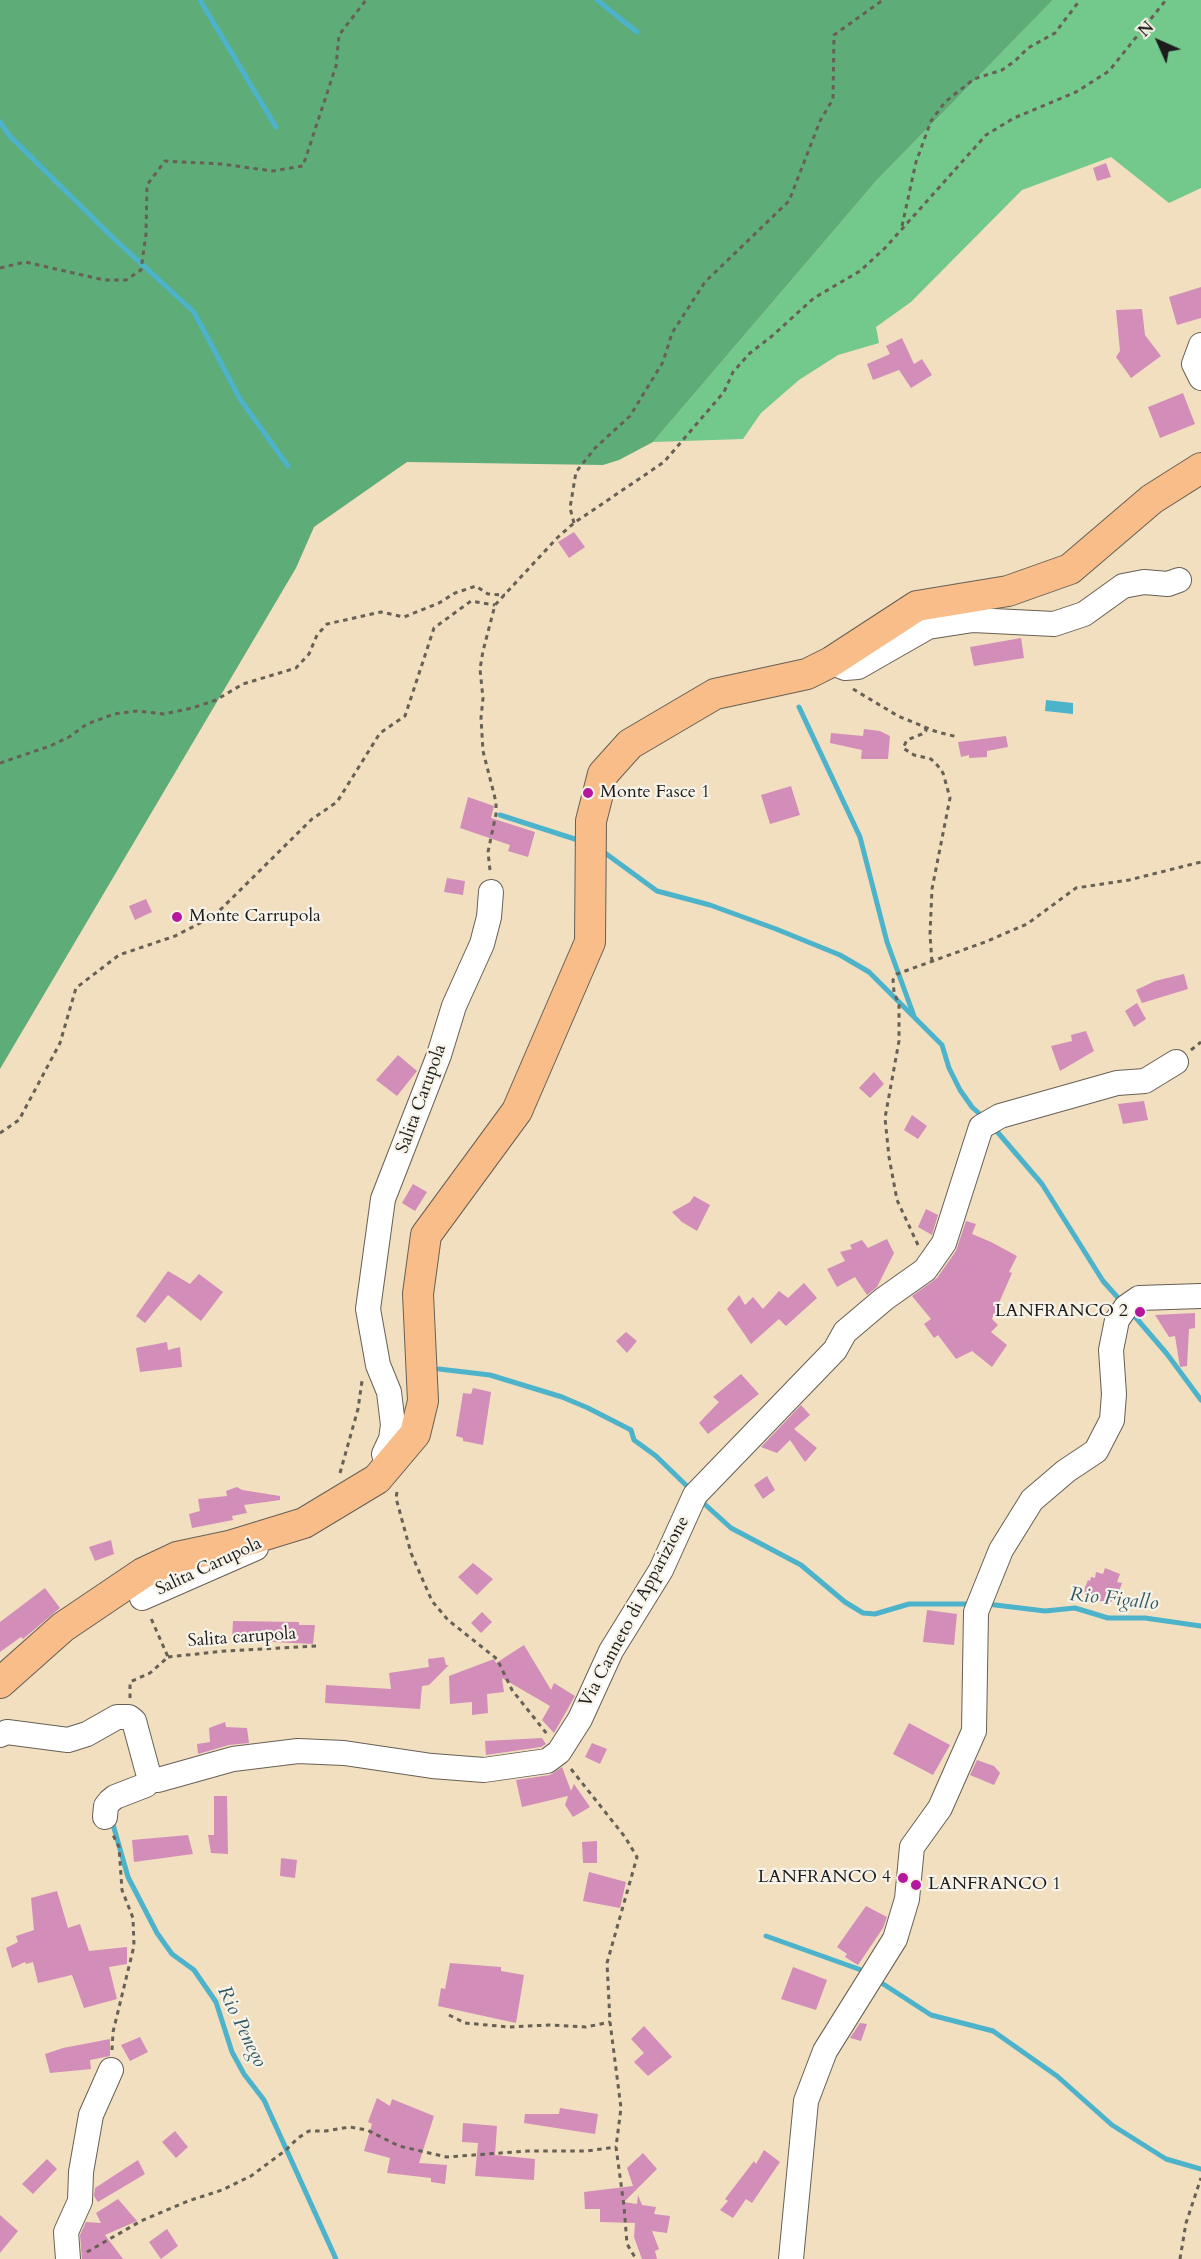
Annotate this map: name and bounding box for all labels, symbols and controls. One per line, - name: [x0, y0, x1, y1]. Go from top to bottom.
- north arrow: [1129, 12, 1189, 72]
- text: N: [1134, 17, 1159, 42]
- place label: Monte Fasce 1: [600, 782, 710, 804]
- marker: Monte Fasce 1: [581, 786, 595, 800]
- place label: Monte Carrupola: [189, 906, 321, 928]
- marker: Monte Carrupola: [170, 910, 184, 924]
- street label: Salita Carupola: [392, 1042, 452, 1156]
- place label: LANFRANCO 2: [995, 1301, 1128, 1323]
- marker: LANFRANCO 2: [1133, 1305, 1147, 1319]
- street label: Via Canneto di Apparizione: [575, 1513, 695, 1711]
- street label: Salita Carupola: [153, 1533, 265, 1601]
- water label: Rio Figallo: [1068, 1583, 1160, 1617]
- street label: Salita carupola: [187, 1623, 297, 1653]
- place label: LANFRANCO 4: [758, 1867, 891, 1889]
- marker: LANFRANCO 4: [896, 1871, 910, 1885]
- place label: LANFRANCO 1: [928, 1874, 1061, 1896]
- marker: LANFRANCO 1: [909, 1878, 923, 1892]
- water label: Rio Penego: [211, 1982, 271, 2072]

